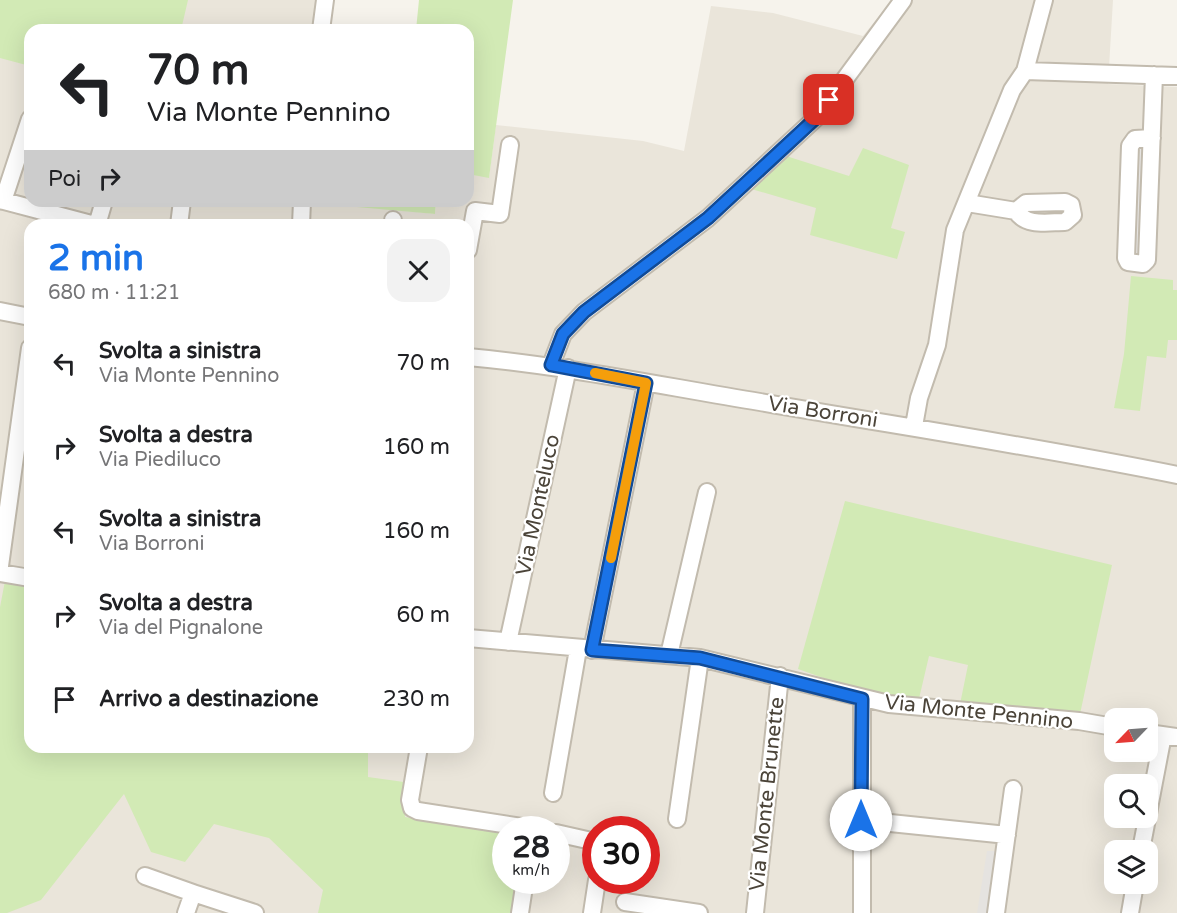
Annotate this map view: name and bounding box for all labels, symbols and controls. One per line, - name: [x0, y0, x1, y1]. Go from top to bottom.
- text: 70 m: [147, 45, 249, 96]
- icon: left: [48, 48, 126, 126]
- pin: [803, 74, 854, 125]
- icon: arrive: [812, 83, 845, 116]
- text: Via Monte Pennino: [147, 96, 391, 129]
- icon: right: [93, 162, 126, 195]
- text: Poi: [48, 166, 81, 192]
- text: 2 min: [48, 237, 144, 280]
- button: close: [387, 239, 450, 302]
- text: 680 m · 11:21: [48, 281, 180, 305]
- text: Svolta a sinistra: [99, 338, 261, 364]
- icon: left: [48, 347, 81, 380]
- text: 70 m: [396, 350, 450, 376]
- text: Via Monte Pennino: [99, 364, 279, 388]
- street label: Via Borroni: [766, 391, 880, 433]
- text: Svolta a destra: [99, 422, 253, 448]
- icon: right: [48, 431, 81, 464]
- street label: Via Monteluco: [511, 432, 565, 578]
- text: 160 m: [383, 434, 450, 460]
- text: Via Piediluco: [99, 448, 221, 472]
- text: Svolta a sinistra: [99, 506, 261, 532]
- icon: left: [48, 515, 81, 548]
- text: 160 m: [383, 518, 450, 544]
- text: Via Borroni: [99, 532, 204, 556]
- text: Svolta a destra: [99, 590, 253, 616]
- icon: right: [48, 599, 81, 632]
- text: 60 m: [396, 602, 450, 628]
- text: Via del Pignalone: [99, 616, 263, 640]
- icon: arrive: [48, 683, 81, 716]
- text: Arrivo a destinazione: [99, 686, 318, 712]
- text: 230 m: [383, 686, 450, 712]
- street label: Via Monte Pennino: [883, 690, 1075, 734]
- street label: Via Monte Brunette: [744, 696, 790, 892]
- north arrow: [1104, 708, 1158, 762]
- map controls: [1104, 708, 1158, 894]
- button: search: [1104, 774, 1158, 828]
- position arrow: [829, 788, 893, 852]
- speed limit sign: 30: [582, 816, 660, 894]
- text: 28: [512, 829, 550, 866]
- button: layers: [1104, 840, 1158, 894]
- text: km/h: [512, 861, 550, 879]

